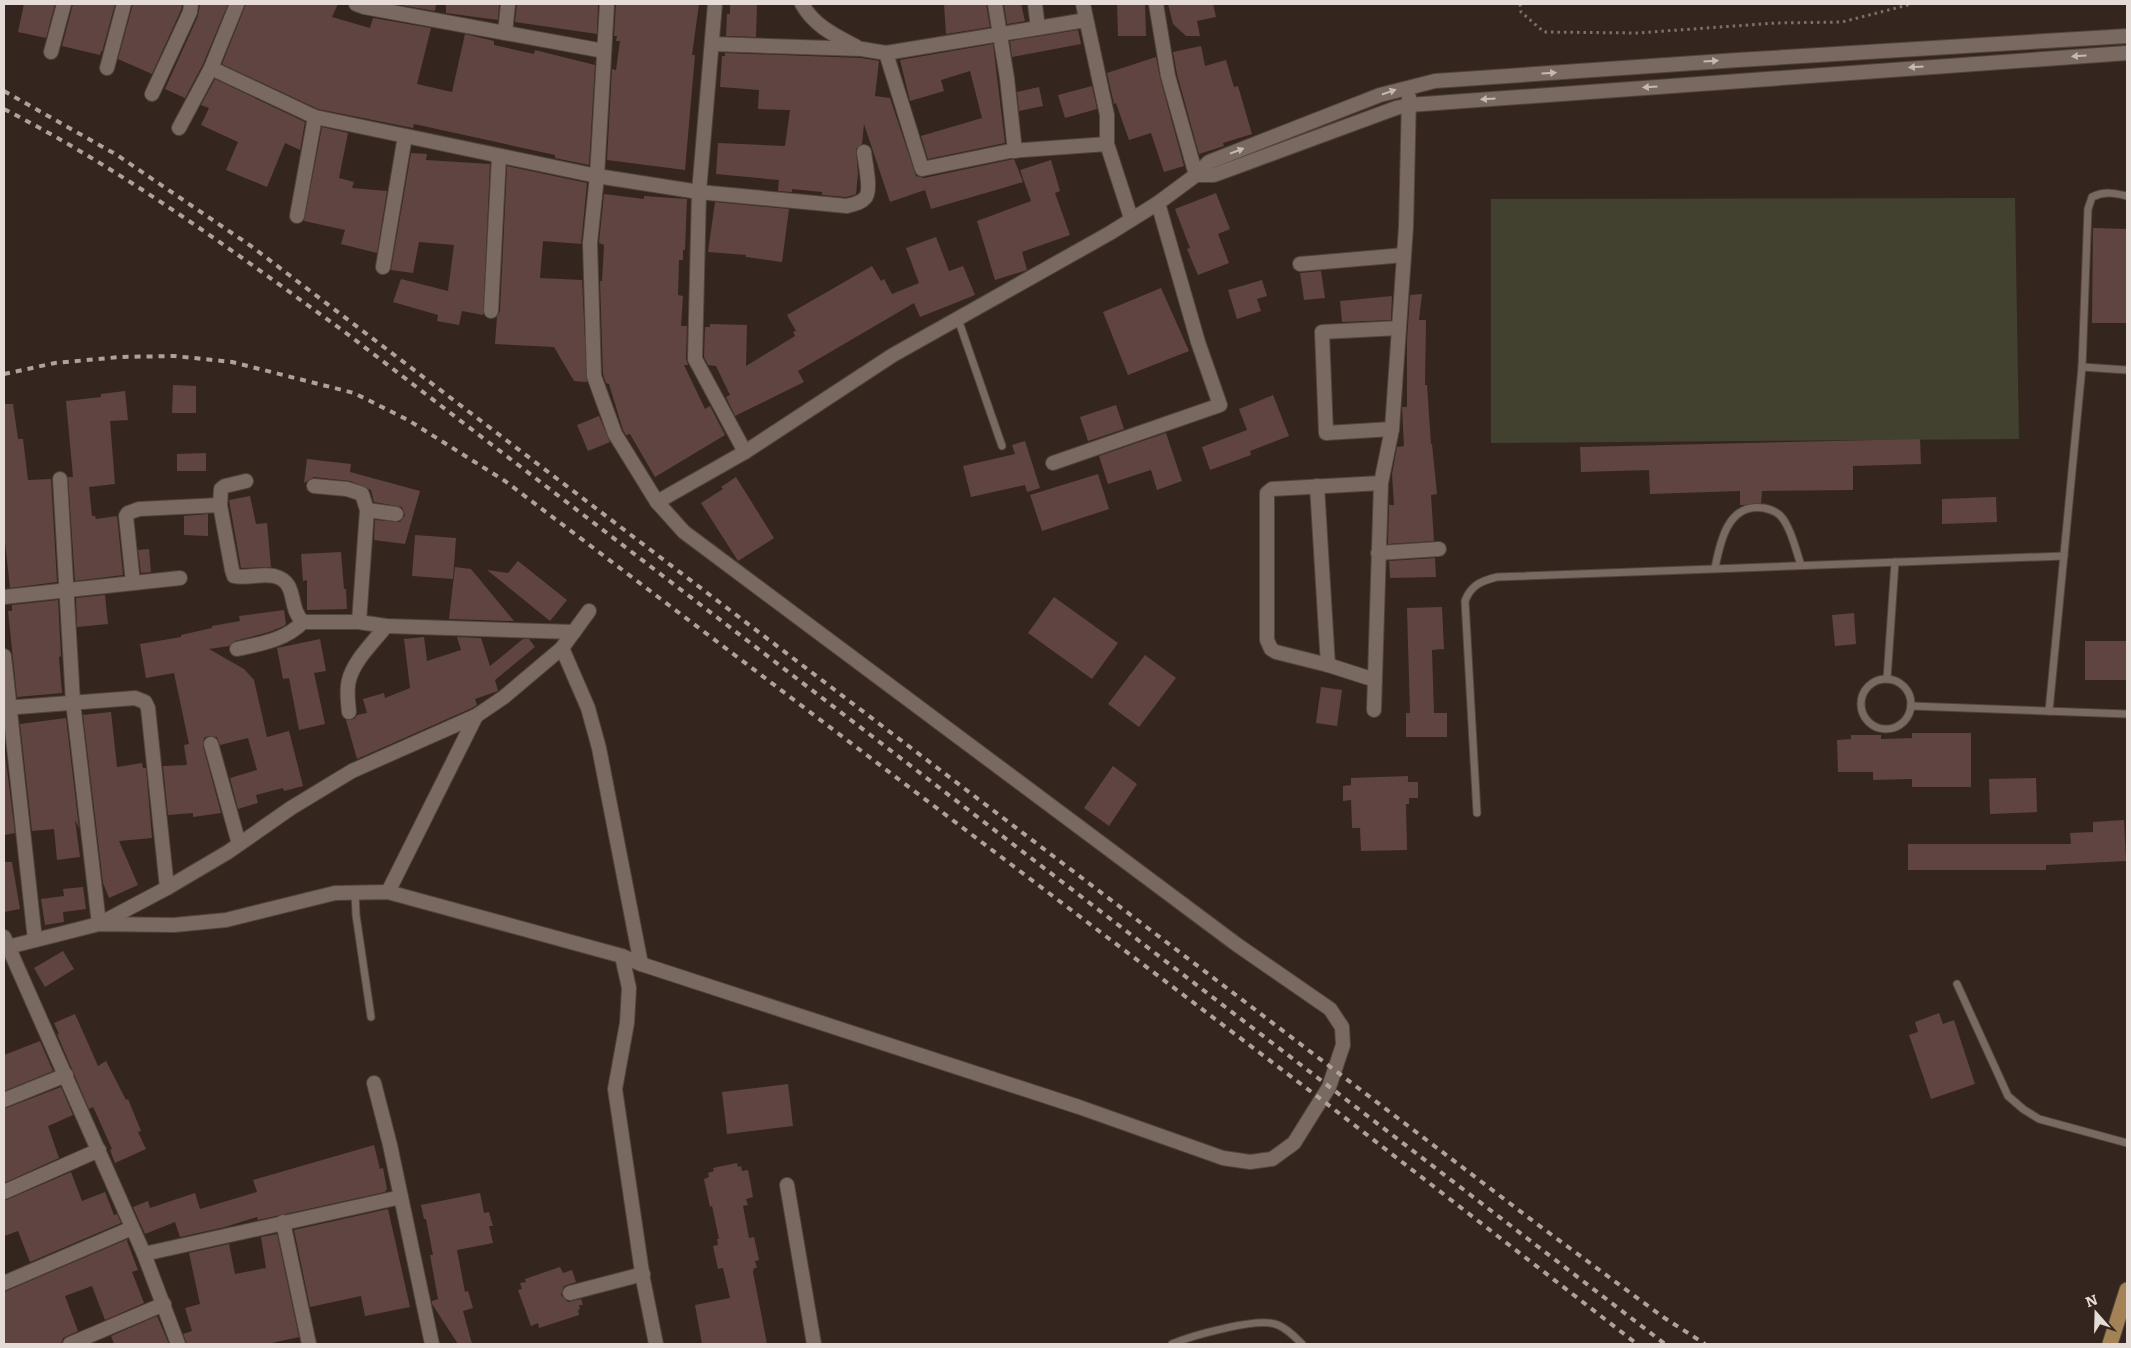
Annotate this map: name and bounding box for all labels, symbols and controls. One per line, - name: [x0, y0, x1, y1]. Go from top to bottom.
- one-way arrow: [2070, 53, 2086, 61]
- one-way arrow: [1704, 57, 1720, 65]
- one-way arrow: [1908, 64, 1924, 72]
- one-way arrow: [1542, 68, 1558, 76]
- one-way arrow: [1641, 83, 1657, 91]
- one-way arrow: [1381, 88, 1396, 96]
- one-way arrow: [1479, 96, 1495, 104]
- one-way arrow: [1230, 147, 1245, 155]
- north arrow: [2071, 1288, 2121, 1338]
- text: N: [2082, 1288, 2100, 1311]

